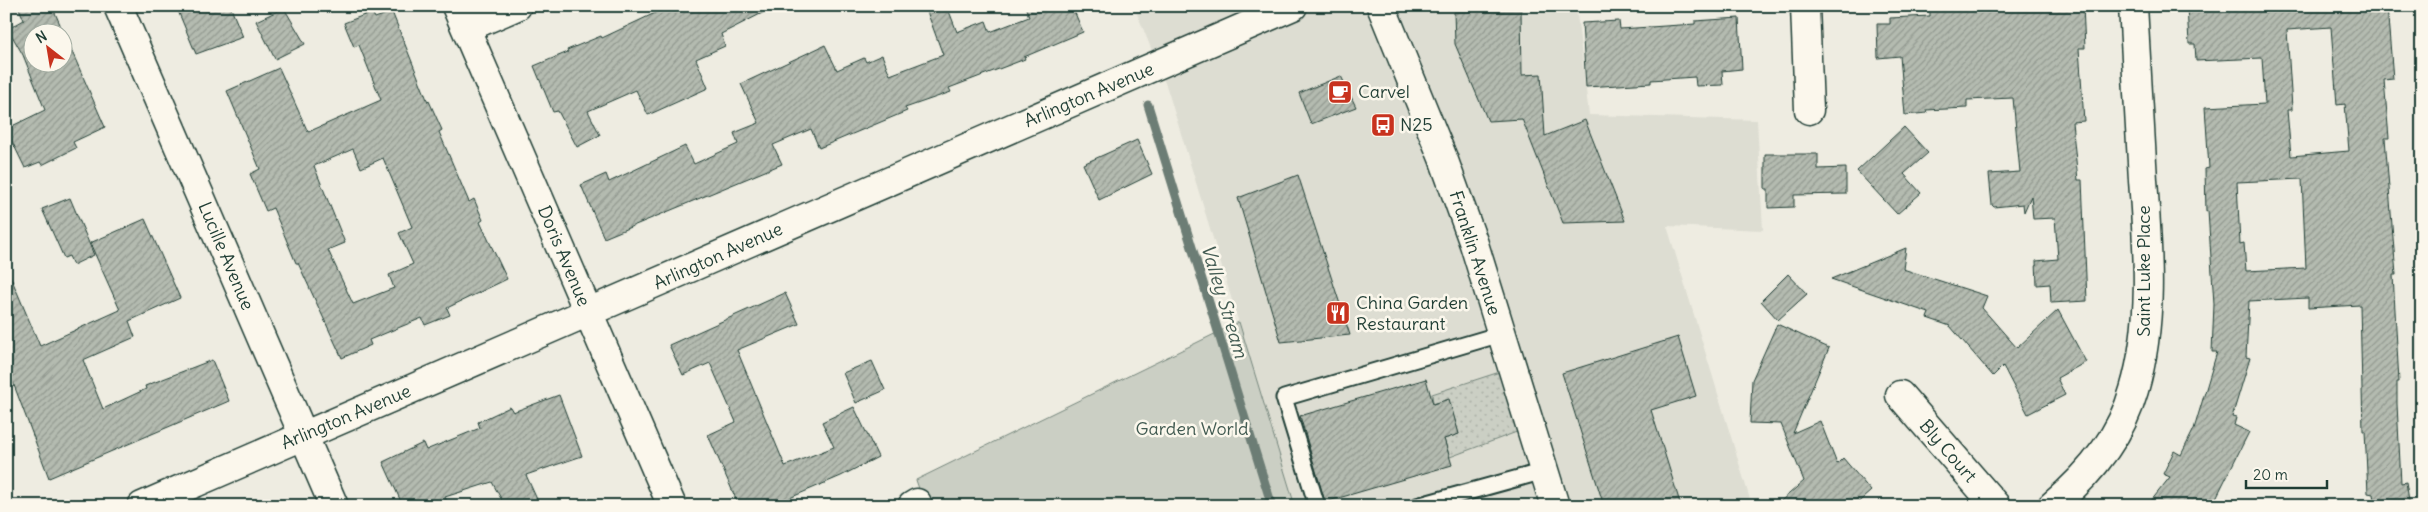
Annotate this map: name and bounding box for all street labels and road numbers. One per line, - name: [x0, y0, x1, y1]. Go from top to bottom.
- street label: Arlington Avenue: [1020, 57, 1157, 132]
- street label: Franklin Avenue: [1445, 188, 1506, 318]
- street label: Lucille Avenue: [193, 198, 260, 313]
- street label: Doris Avenue: [533, 202, 596, 310]
- street label: Saint Luke Place: [2132, 205, 2155, 337]
- street label: Arlington Avenue: [650, 217, 786, 294]
- street label: Arlington Avenue: [277, 379, 414, 454]
- street label: Bly Court: [1915, 414, 1982, 487]

